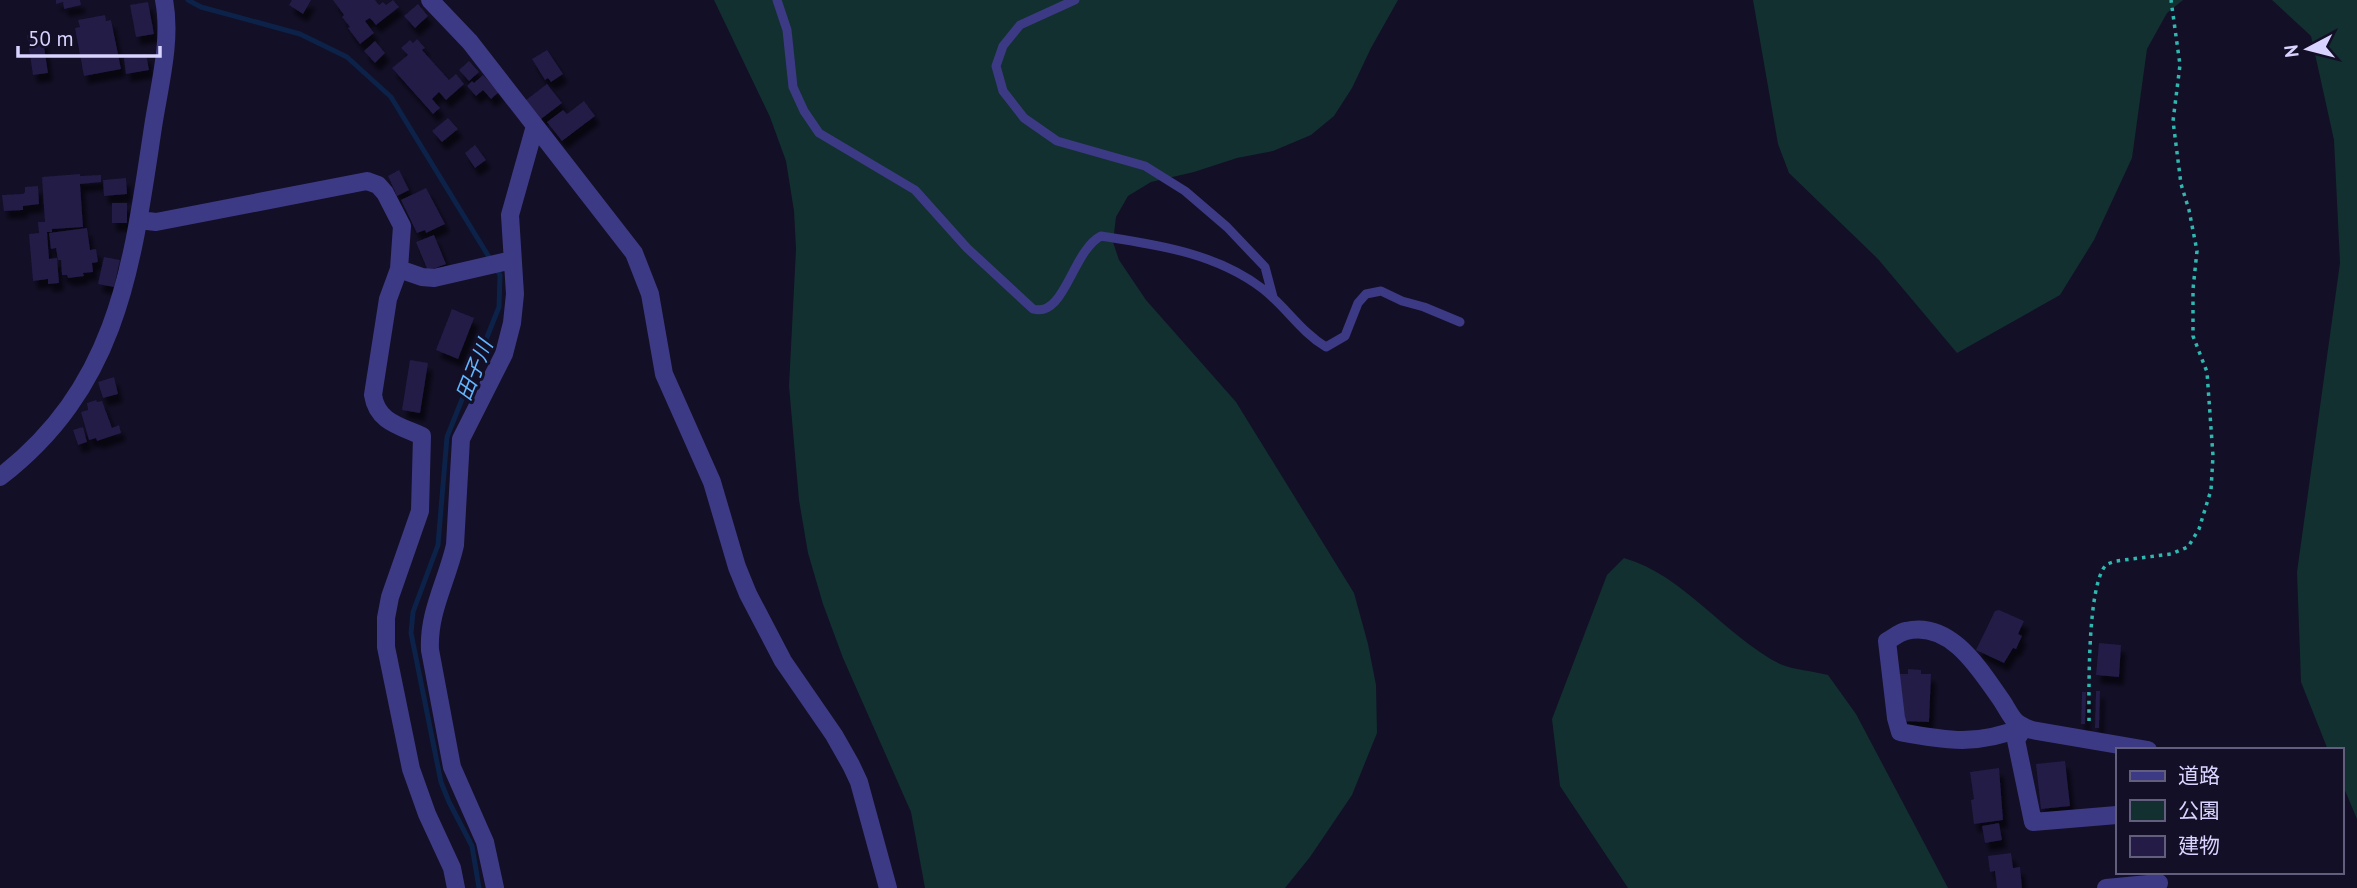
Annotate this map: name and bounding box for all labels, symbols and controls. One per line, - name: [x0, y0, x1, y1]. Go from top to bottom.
- scale bar: [18, 14, 159, 58]
- north arrow: [2273, 14, 2343, 84]
- text: 50 m: [28, 25, 74, 52]
- text: N: [2278, 43, 2304, 59]
- water label: 田子川: [450, 334, 499, 404]
- legend: [2116, 748, 2343, 874]
- text: 道路: [2178, 762, 2220, 789]
- text: 公園: [2178, 797, 2220, 824]
- text: 建物: [2178, 832, 2220, 859]

